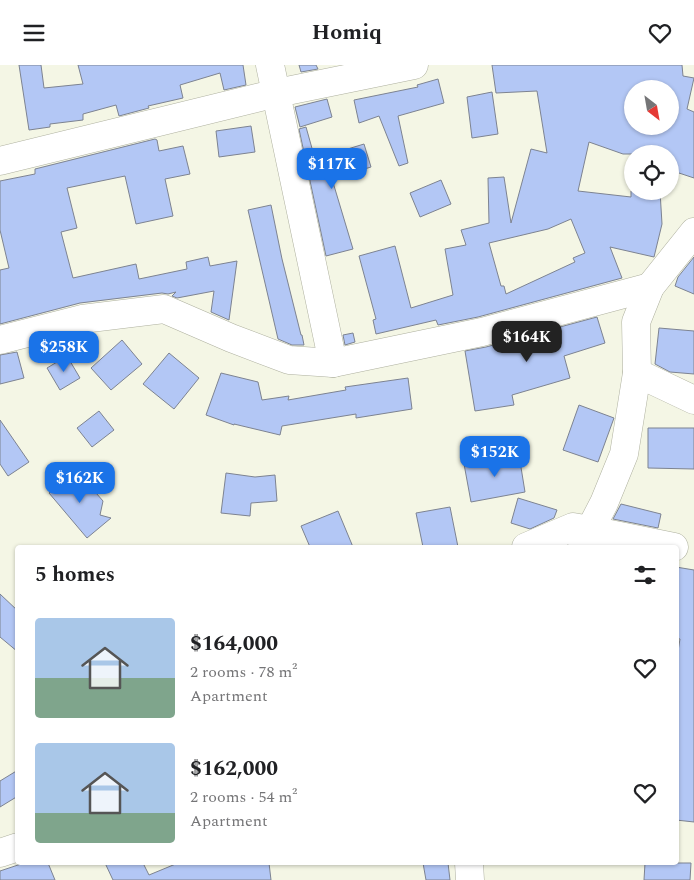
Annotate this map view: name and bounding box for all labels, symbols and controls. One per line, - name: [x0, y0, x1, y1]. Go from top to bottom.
- text: Homiq: [312, 16, 382, 49]
- icon: menu: [20, 19, 48, 47]
- icon: heart: [646, 19, 674, 47]
- north arrow: [624, 80, 679, 135]
- map controls: [624, 80, 679, 200]
- button: locate: [624, 145, 679, 200]
- pin: $117K: [297, 147, 367, 190]
- text: $117K: [308, 152, 356, 176]
- pin: $164K: [492, 321, 562, 363]
- text: $164K: [503, 325, 551, 349]
- pin: $258K: [29, 331, 99, 373]
- text: $258K: [40, 335, 88, 359]
- pin: $152K: [460, 435, 530, 478]
- text: $152K: [471, 440, 519, 464]
- pin: $162K: [45, 461, 115, 504]
- text: $162K: [56, 466, 104, 490]
- text: 5 homes: [35, 559, 115, 591]
- icon: filters: [631, 561, 659, 589]
- text: $164,000: [190, 628, 278, 660]
- icon: home: [75, 638, 135, 698]
- icon: heart: [631, 654, 659, 682]
- text: 2 rooms · 78 m²: [190, 660, 297, 684]
- text: Apartment: [190, 684, 268, 708]
- text: $162,000: [190, 753, 278, 785]
- icon: home: [75, 763, 135, 823]
- icon: heart: [631, 779, 659, 807]
- text: 2 rooms · 54 m²: [190, 785, 297, 809]
- text: Apartment: [190, 809, 268, 833]

